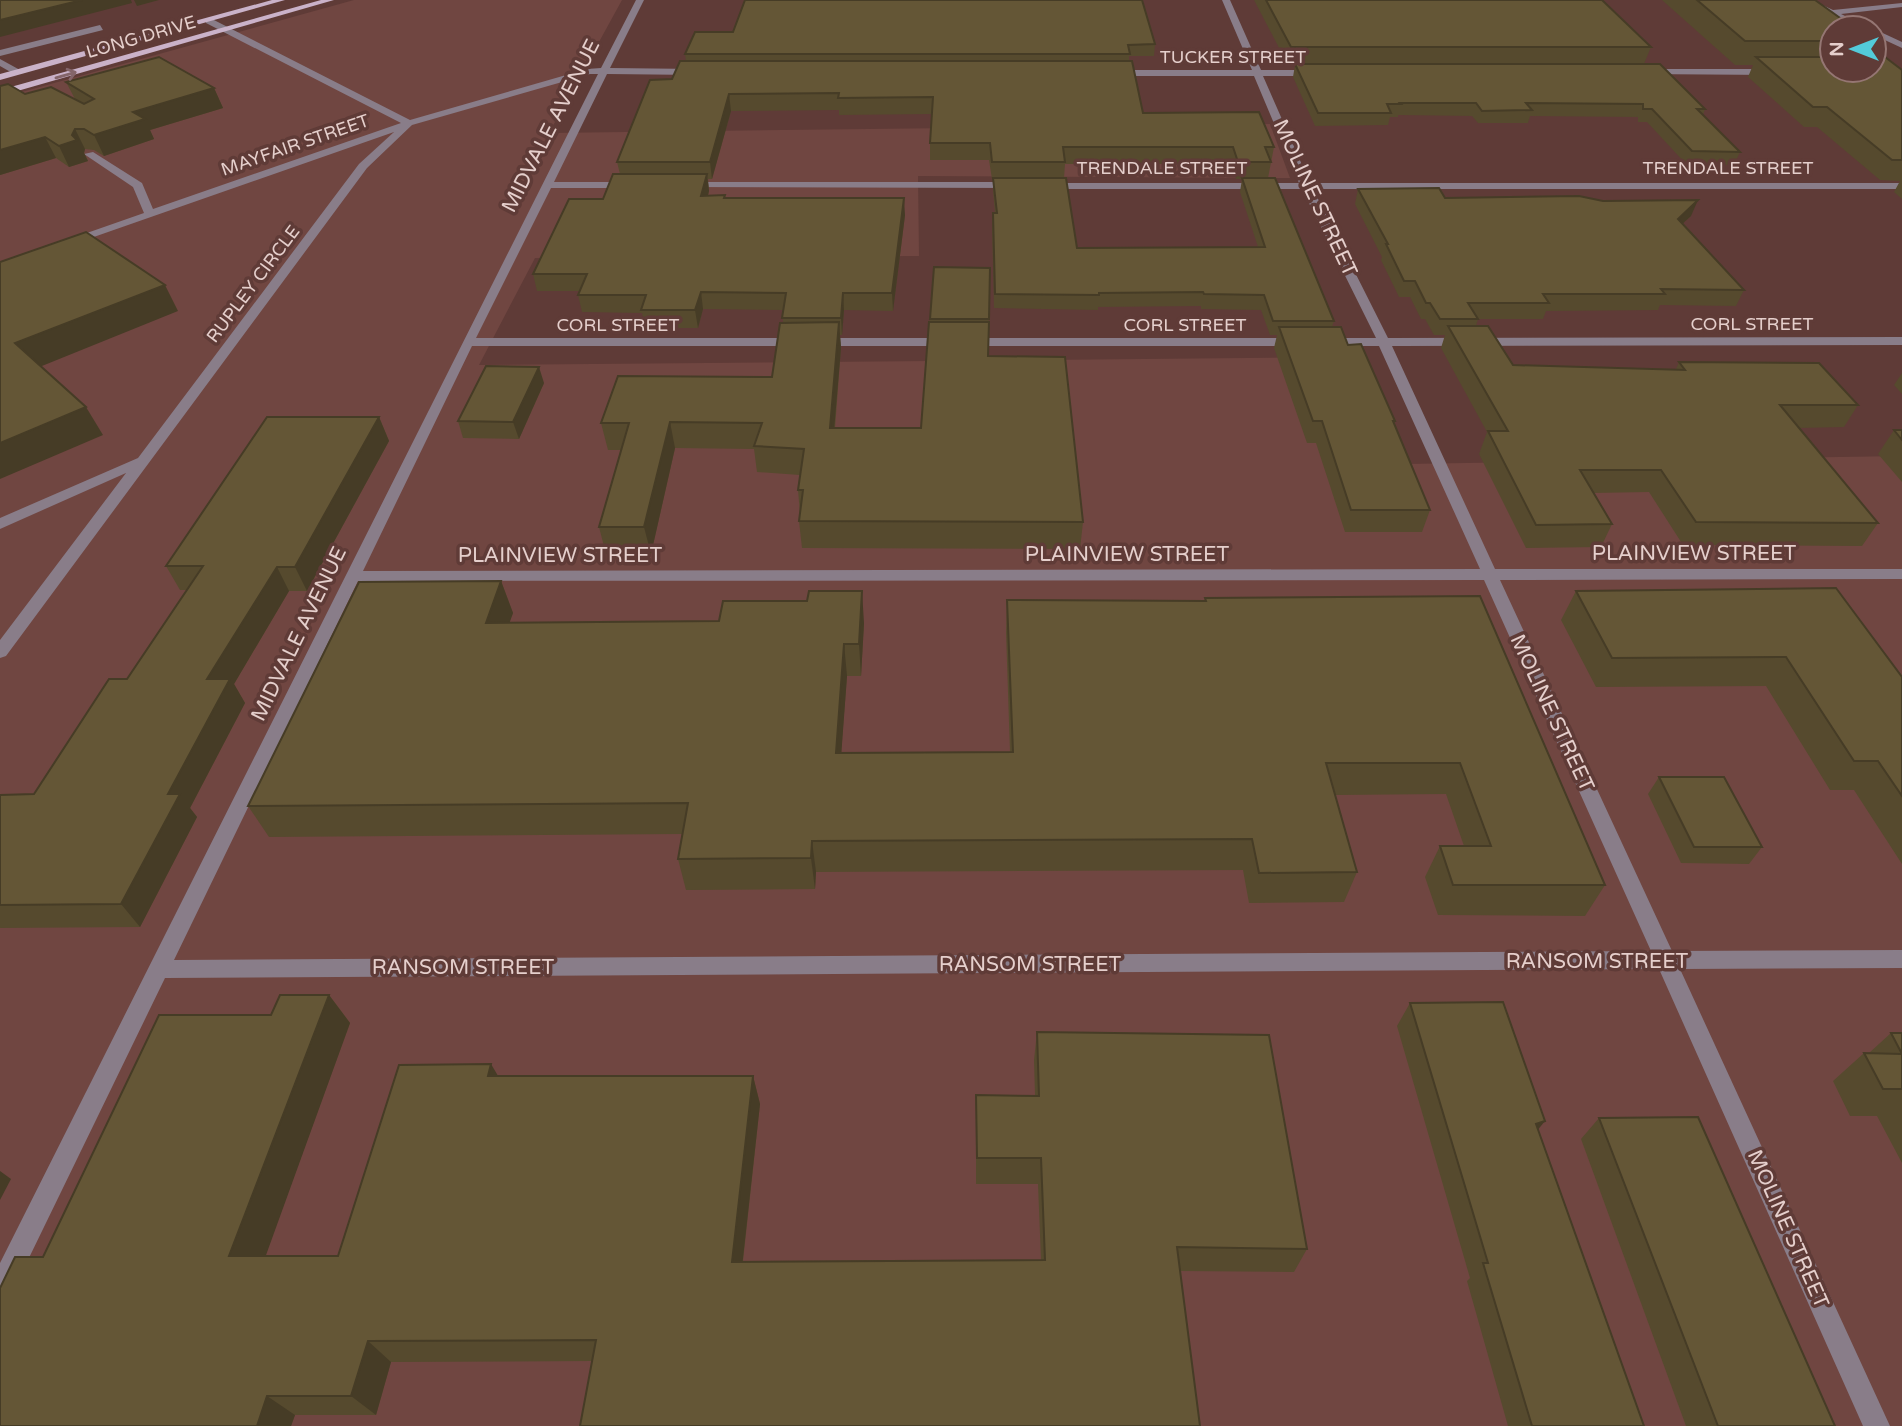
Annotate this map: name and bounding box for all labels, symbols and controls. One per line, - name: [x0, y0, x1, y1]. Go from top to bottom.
- street label: LONG DRIVE: [84, 11, 198, 63]
- north arrow: [1818, 14, 1888, 84]
- street label: MIDVALE AVENUE: [497, 35, 605, 217]
- text: N: [1826, 41, 1848, 57]
- street label: TUCKER STREET: [1160, 46, 1306, 68]
- one-way arrow: [55, 67, 77, 80]
- street label: MAYFAIR STREET: [218, 109, 372, 181]
- street label: MOLINE STREET: [1268, 115, 1362, 281]
- street label: TRENDALE STREET: [1076, 157, 1248, 179]
- street label: TRENDALE STREET: [1642, 157, 1814, 179]
- street label: RUPLEY CIRCLE: [202, 221, 304, 347]
- street label: CORL STREET: [1691, 313, 1813, 335]
- street label: CORL STREET: [557, 314, 679, 336]
- street label: CORL STREET: [1124, 314, 1246, 336]
- street label: PLAINVIEW STREET: [1592, 541, 1796, 566]
- street label: PLAINVIEW STREET: [1025, 542, 1229, 567]
- street label: MIDVALE AVENUE: [246, 543, 352, 725]
- street label: PLAINVIEW STREET: [458, 543, 662, 568]
- street label: MOLINE STREET: [1505, 630, 1599, 796]
- street label: RANSOM STREET: [1506, 949, 1689, 974]
- street label: RANSOM STREET: [939, 952, 1122, 977]
- street label: RANSOM STREET: [372, 955, 555, 980]
- street label: MOLINE STREET: [1742, 1146, 1834, 1312]

